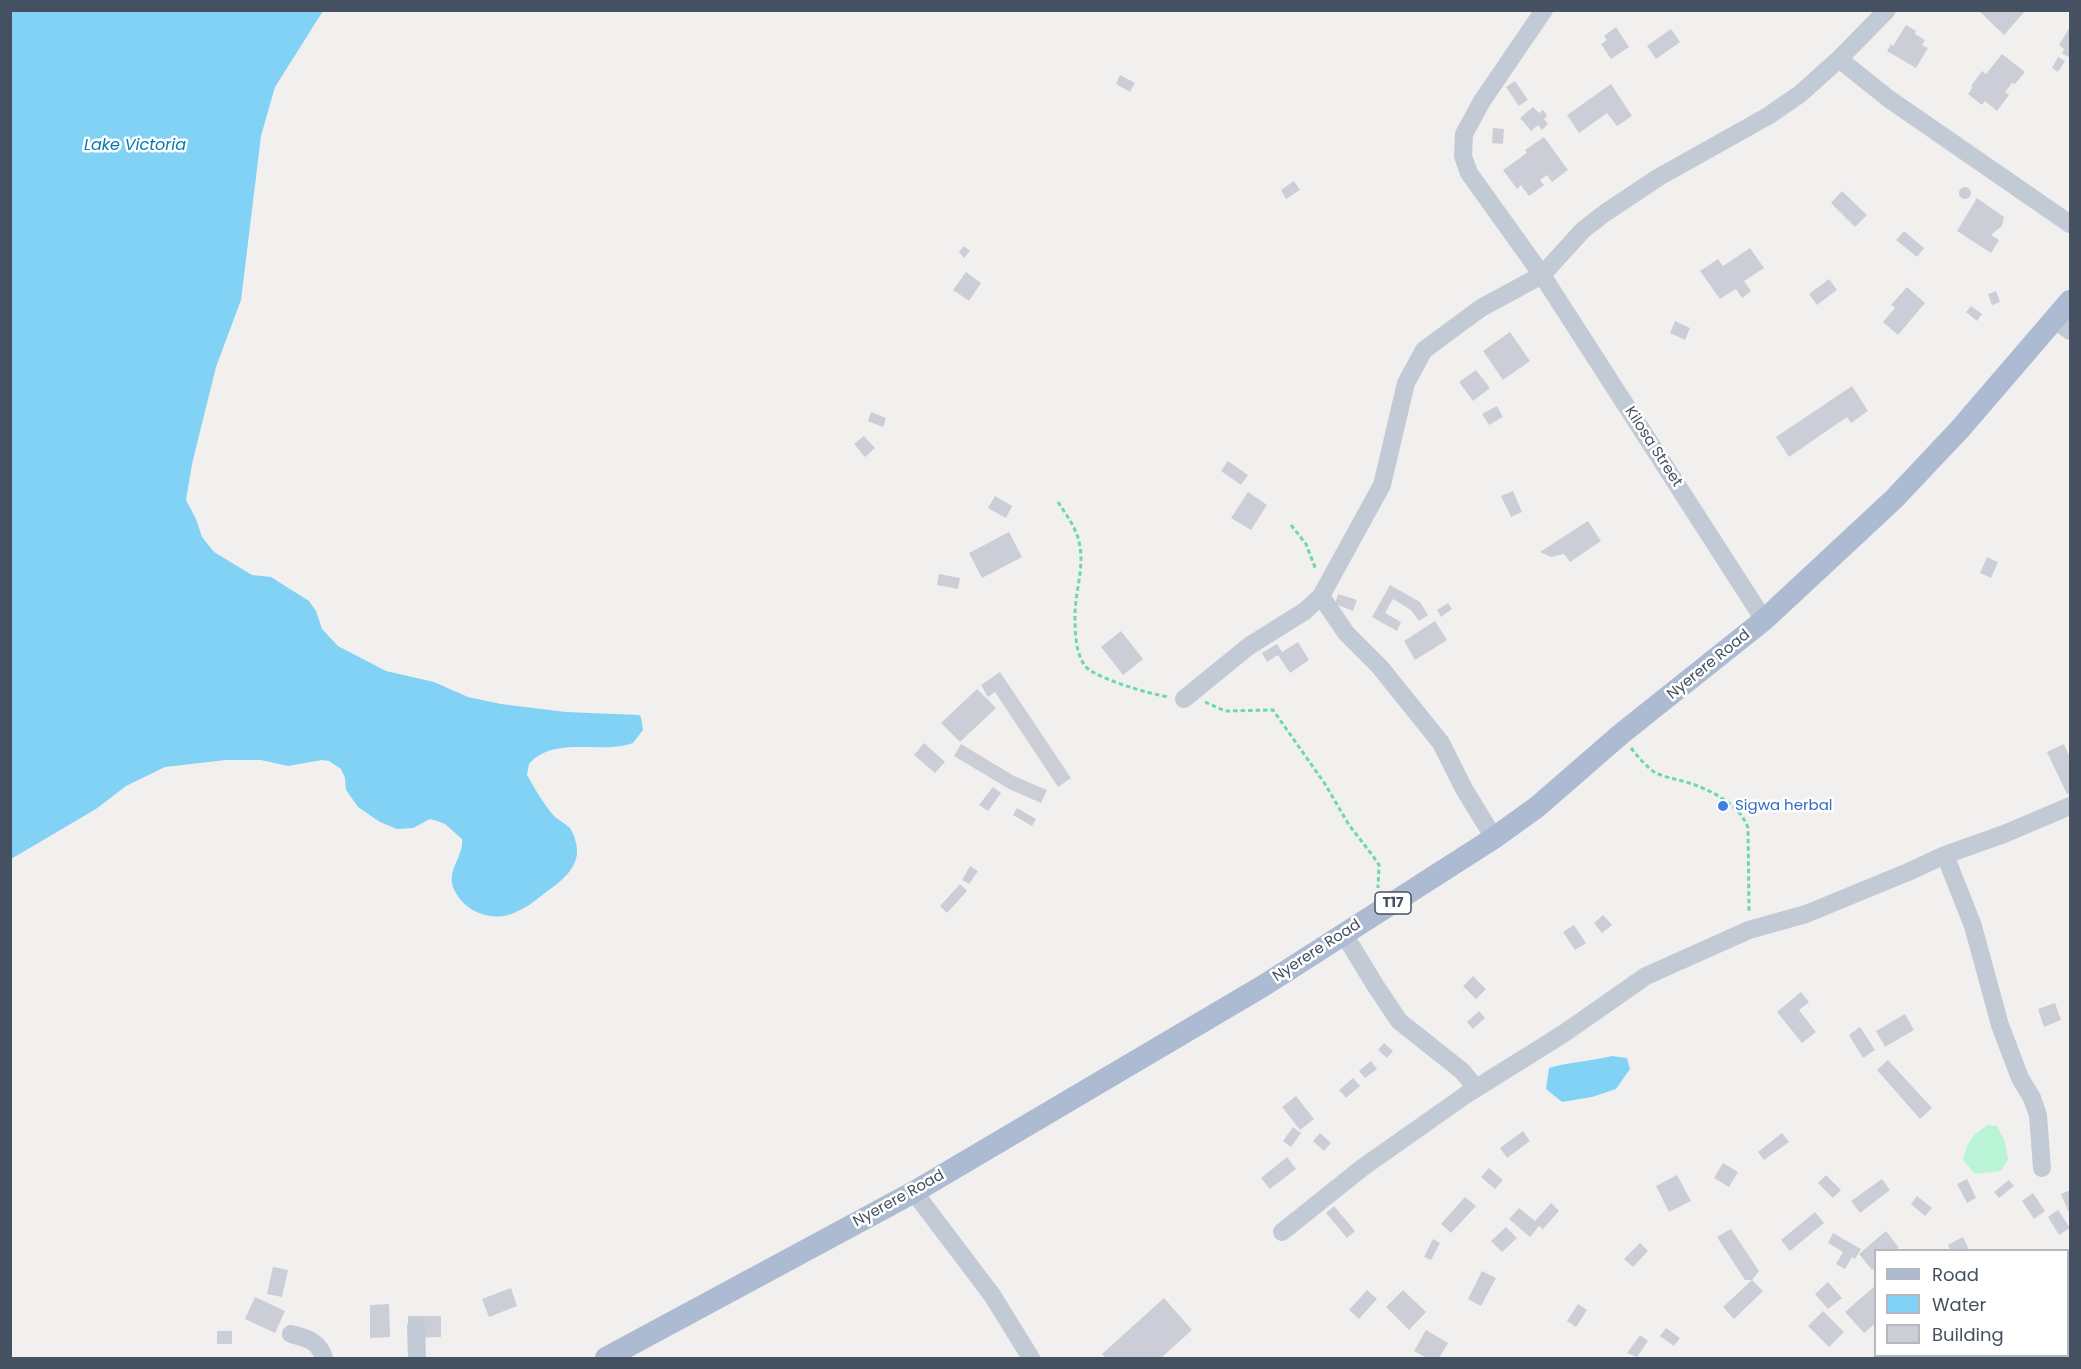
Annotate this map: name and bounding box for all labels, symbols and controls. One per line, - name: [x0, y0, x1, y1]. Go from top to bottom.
- water label: Lake Victoria: [84, 136, 186, 156]
- street label: Kilosa Street: [1620, 404, 1686, 490]
- street label: Nyerere Road: [1664, 626, 1754, 704]
- place label: Sigwa herbal: [1735, 797, 1833, 815]
- marker: Sigwa herbal: [1716, 799, 1730, 813]
- road number: T17: [1375, 892, 1411, 914]
- street label: Nyerere Road: [1270, 916, 1364, 986]
- street label: Nyerere Road: [850, 1167, 948, 1231]
- legend: [1874, 1249, 2069, 1357]
- text: Road: [1932, 1262, 1979, 1287]
- text: Water: [1932, 1292, 1986, 1317]
- text: Building: [1932, 1322, 2004, 1347]

